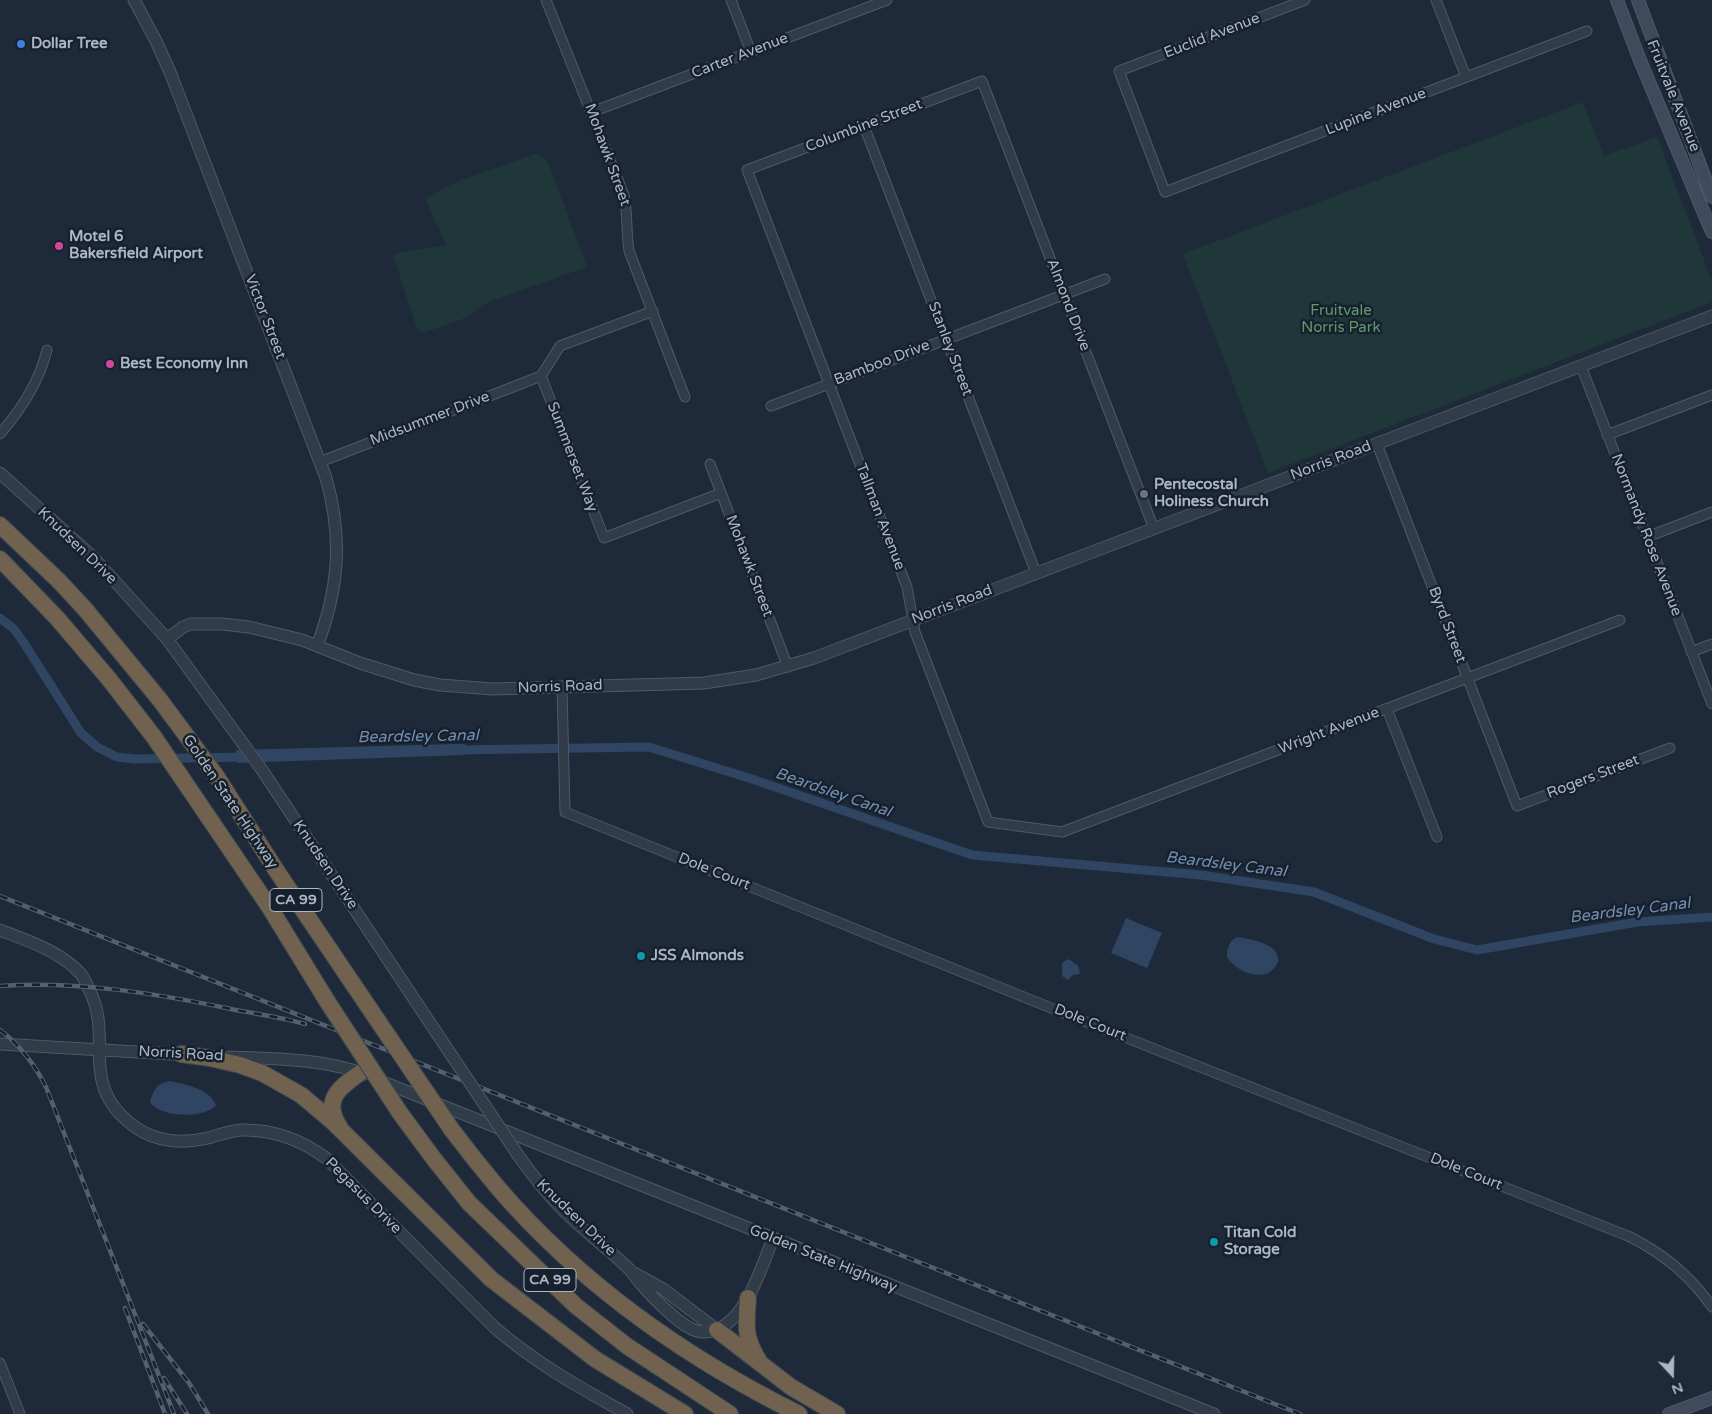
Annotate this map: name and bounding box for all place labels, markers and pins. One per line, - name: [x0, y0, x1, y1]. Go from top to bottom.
- place label: Dollar Tree: [31, 35, 107, 53]
- marker: Dollar Tree: [15, 38, 27, 50]
- place label: Motel 6 Bakersfield Airport: [69, 228, 203, 263]
- marker: Motel 6 Bakersfield Airport: [53, 240, 65, 252]
- place label: Best Economy Inn: [120, 355, 248, 373]
- marker: Best Economy Inn: [104, 358, 116, 370]
- place label: Pentecostal Holiness Church: [1154, 476, 1269, 511]
- marker: Pentecostal Holiness Church: [1138, 488, 1150, 500]
- place label: JSS Almonds: [651, 947, 744, 965]
- marker: JSS Almonds: [635, 950, 647, 962]
- place label: Titan Cold Storage: [1224, 1224, 1296, 1259]
- marker: Titan Cold Storage: [1208, 1236, 1220, 1248]

